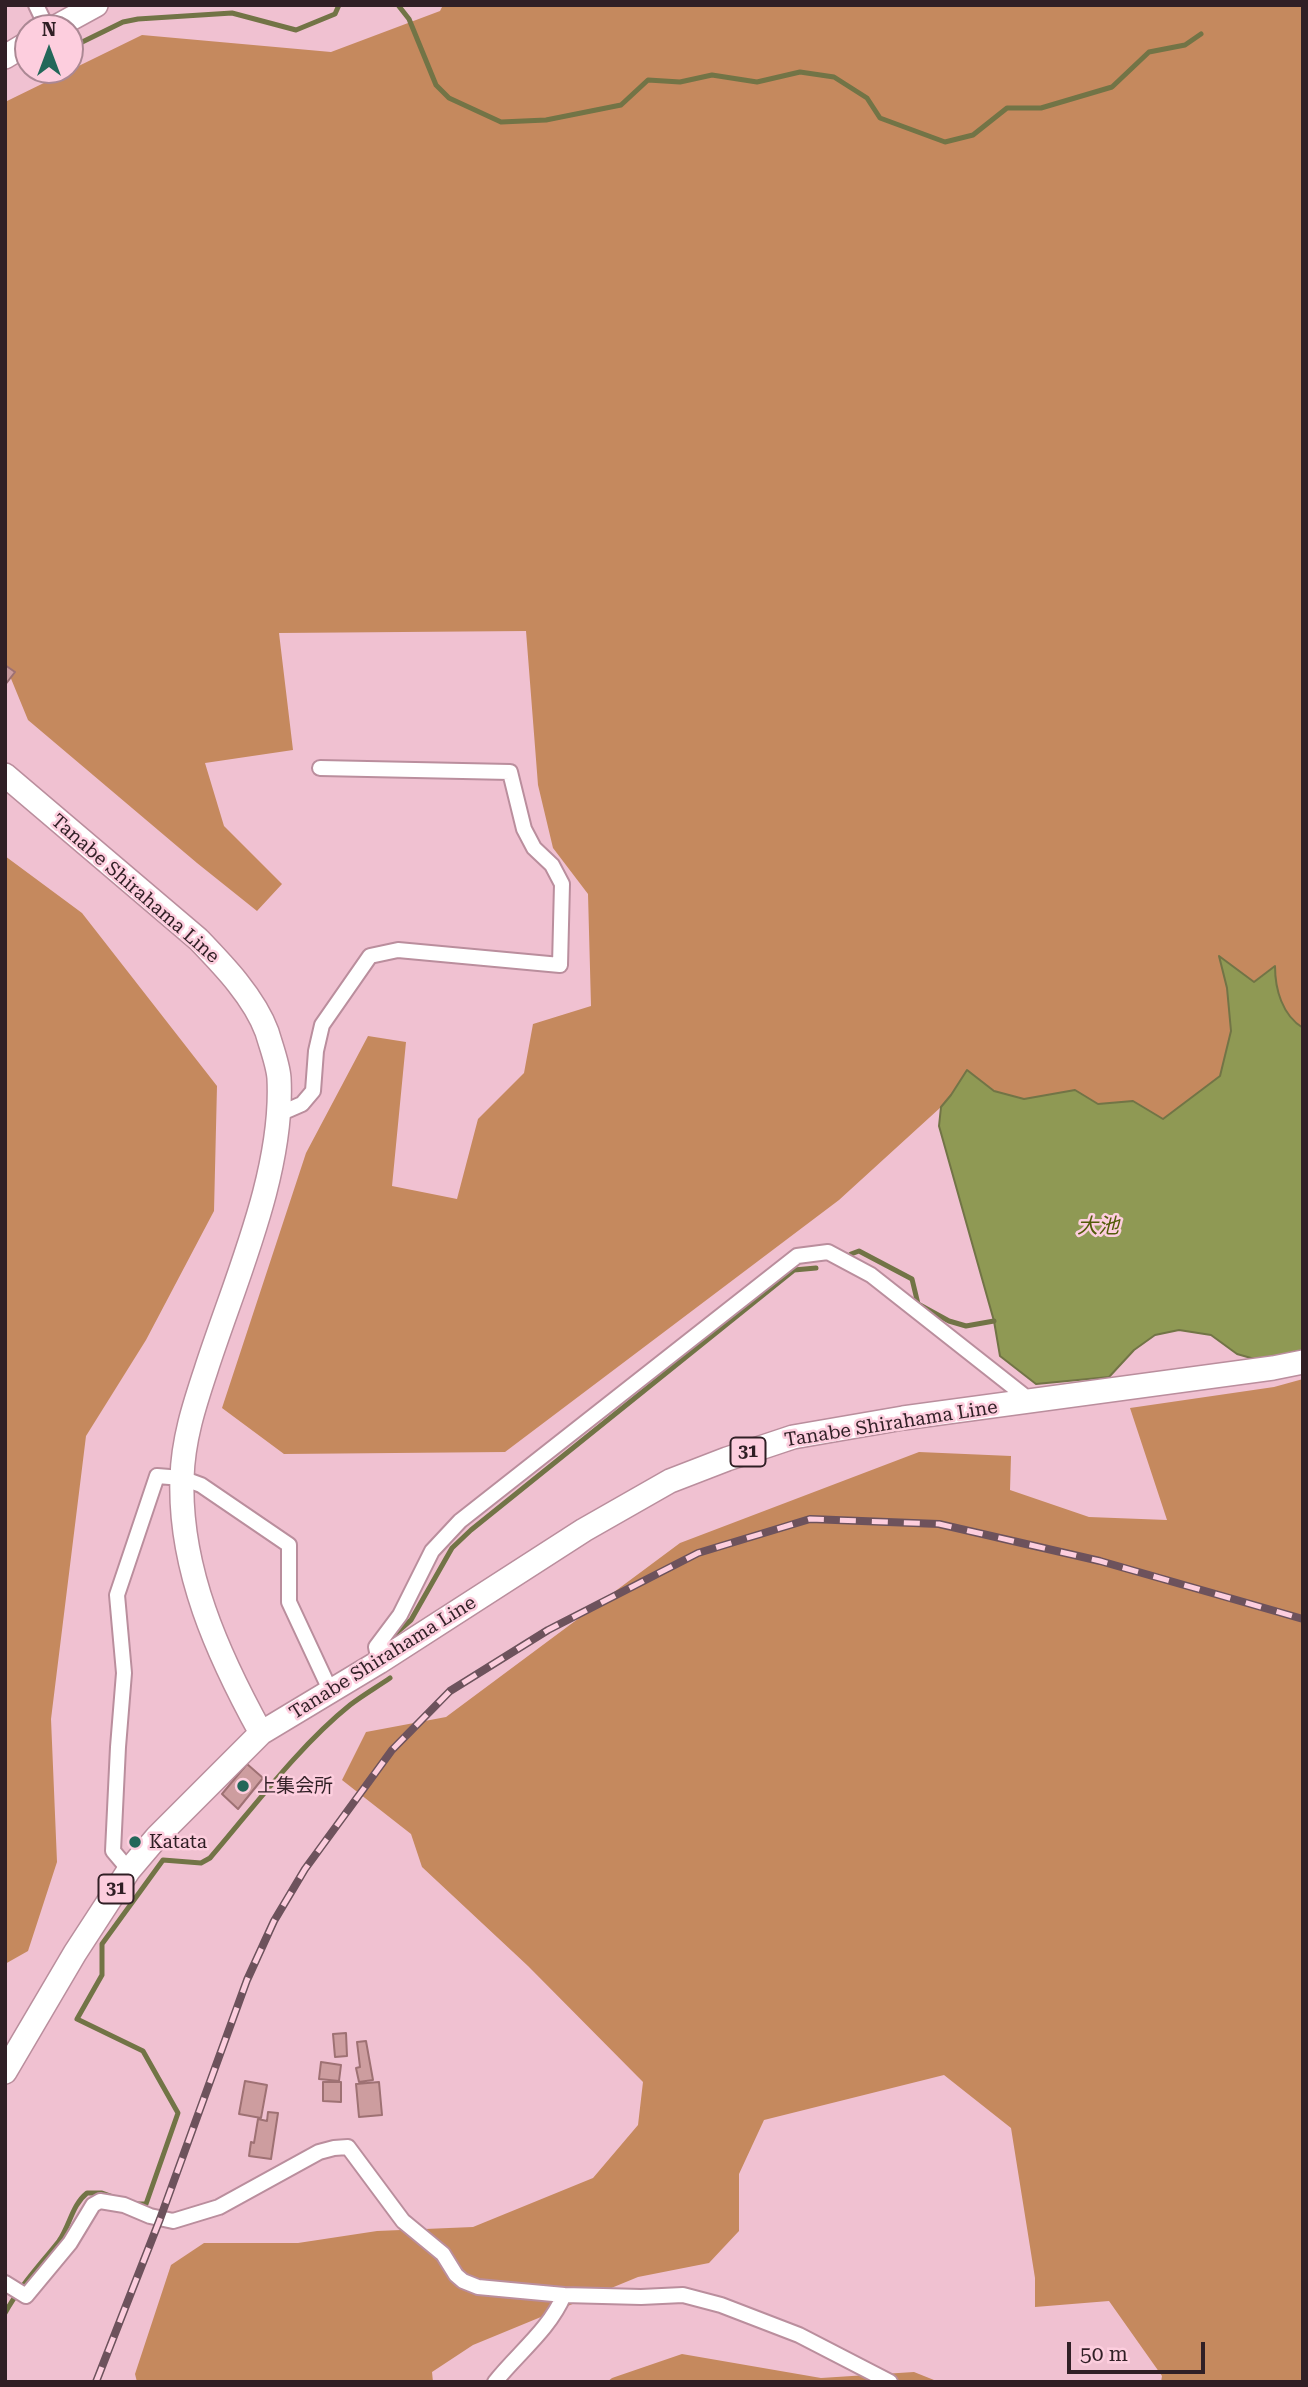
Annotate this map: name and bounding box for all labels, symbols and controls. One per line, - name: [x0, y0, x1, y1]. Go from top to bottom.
- north arrow: [14, 14, 84, 84]
- text: N: [42, 18, 56, 41]
- street label: Tanabe Shirahama Line: [46, 810, 224, 968]
- water label: 大池: [1077, 1214, 1119, 1240]
- street label: Tanabe Shirahama Line: [783, 1396, 999, 1452]
- road number: 31: [730, 1437, 766, 1466]
- street label: Tanabe Shirahama Line: [286, 1591, 480, 1725]
- place label: 上集会所: [257, 1775, 333, 1797]
- marker: 上集会所: [235, 1778, 251, 1794]
- place label: Katata: [149, 1831, 207, 1853]
- marker: Katata: [127, 1834, 143, 1850]
- road number: 31: [99, 1874, 134, 1903]
- scale bar: [1070, 2328, 1208, 2372]
- text: 50 m: [1080, 2342, 1128, 2366]

